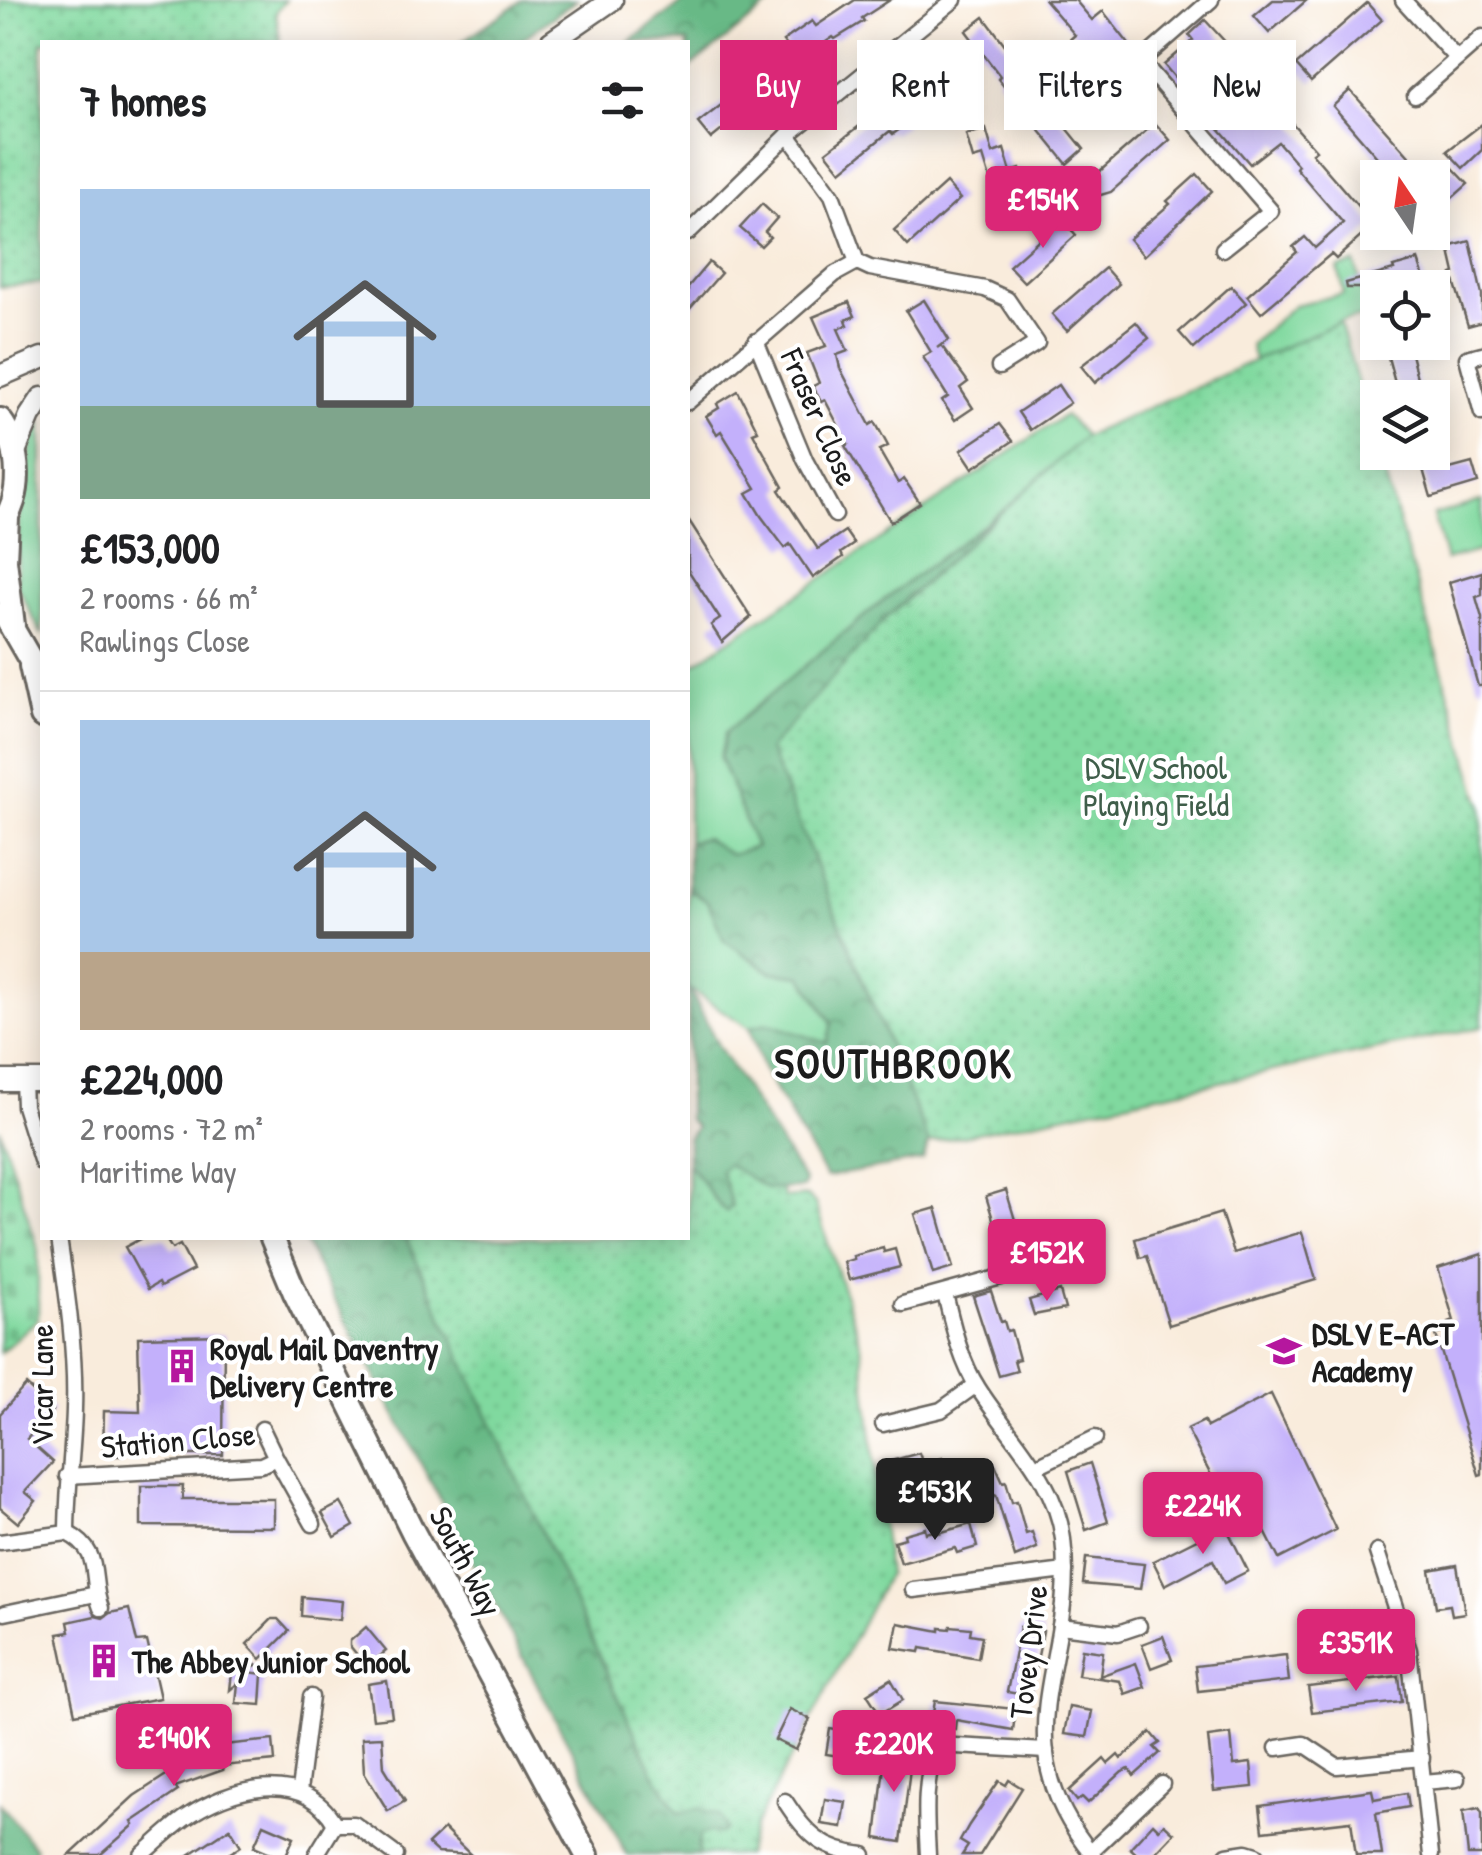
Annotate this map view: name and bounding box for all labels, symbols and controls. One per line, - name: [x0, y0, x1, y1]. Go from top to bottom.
- chip: Buy: [720, 40, 837, 130]
- chip: Rent: [857, 40, 984, 130]
- chip: Filters: [1004, 40, 1157, 130]
- chip: New: [1177, 40, 1296, 130]
- text: 7 homes: [80, 72, 206, 129]
- icon: filters: [595, 73, 650, 128]
- north arrow: [1360, 160, 1450, 250]
- map controls: [1360, 160, 1450, 470]
- pin: £154K: [973, 166, 1113, 251]
- text: £154K: [1007, 177, 1079, 220]
- icon: home: [275, 254, 455, 434]
- button: locate: [1360, 270, 1450, 360]
- street label: Fraser Close: [770, 341, 869, 492]
- button: layers: [1360, 380, 1450, 470]
- text: £153,000: [80, 519, 220, 576]
- text: 2 rooms · 66 m²: [80, 576, 258, 619]
- text: Rawlings Close: [80, 619, 250, 662]
- park label: DSLV School Playing Field: [1083, 746, 1229, 826]
- icon: home: [275, 785, 455, 965]
- district label: SOUTHBROOK: [774, 1034, 1014, 1091]
- text: £224,000: [80, 1050, 223, 1107]
- text: 2 rooms · 72 m²: [80, 1107, 263, 1150]
- text: Maritime Way: [80, 1150, 237, 1193]
- pin: £152K: [977, 1219, 1117, 1304]
- text: £152K: [1010, 1230, 1084, 1273]
- place label: DSLV E-ACT Academy: [1312, 1312, 1455, 1393]
- street label: Vicar Lane: [20, 1324, 63, 1446]
- place label: Royal Mail Daventry Delivery Centre: [210, 1327, 439, 1408]
- school or university icon: DSLV E-ACT Academy: [1265, 1332, 1303, 1370]
- building icon: Royal Mail Daventry Delivery Centre: [163, 1347, 201, 1385]
- street label: Station Close: [99, 1412, 257, 1468]
- pin: £153K: [865, 1458, 1005, 1543]
- text: £153K: [898, 1469, 972, 1512]
- pin: £224K: [1133, 1472, 1273, 1557]
- text: £224K: [1165, 1483, 1241, 1526]
- street label: South Way: [419, 1499, 513, 1623]
- street label: Tovey Drive: [998, 1582, 1058, 1721]
- pin: £351K: [1286, 1609, 1426, 1694]
- text: £351K: [1319, 1620, 1393, 1663]
- place label: The Abbey Junior School: [131, 1640, 411, 1684]
- building icon: The Abbey Junior School: [85, 1642, 123, 1680]
- pin: £140K: [104, 1704, 244, 1789]
- pin: £220K: [824, 1710, 964, 1795]
- text: £140K: [138, 1715, 210, 1758]
- text: £220K: [855, 1721, 933, 1764]

